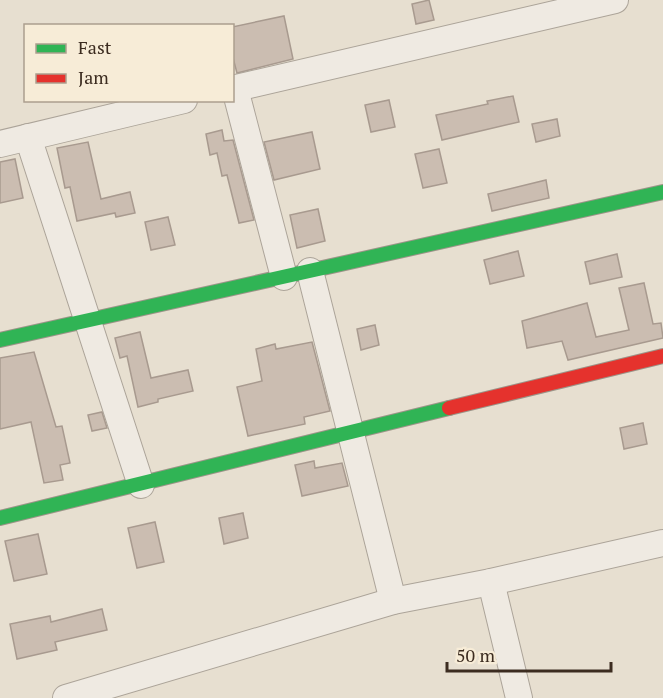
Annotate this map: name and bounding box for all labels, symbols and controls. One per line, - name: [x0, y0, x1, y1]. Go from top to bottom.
- legend: [24, 24, 234, 102]
- text: Fast: [78, 35, 112, 59]
- text: Jam: [78, 65, 109, 89]
- scale bar: [447, 635, 610, 673]
- text: 50 m: [456, 643, 496, 667]

